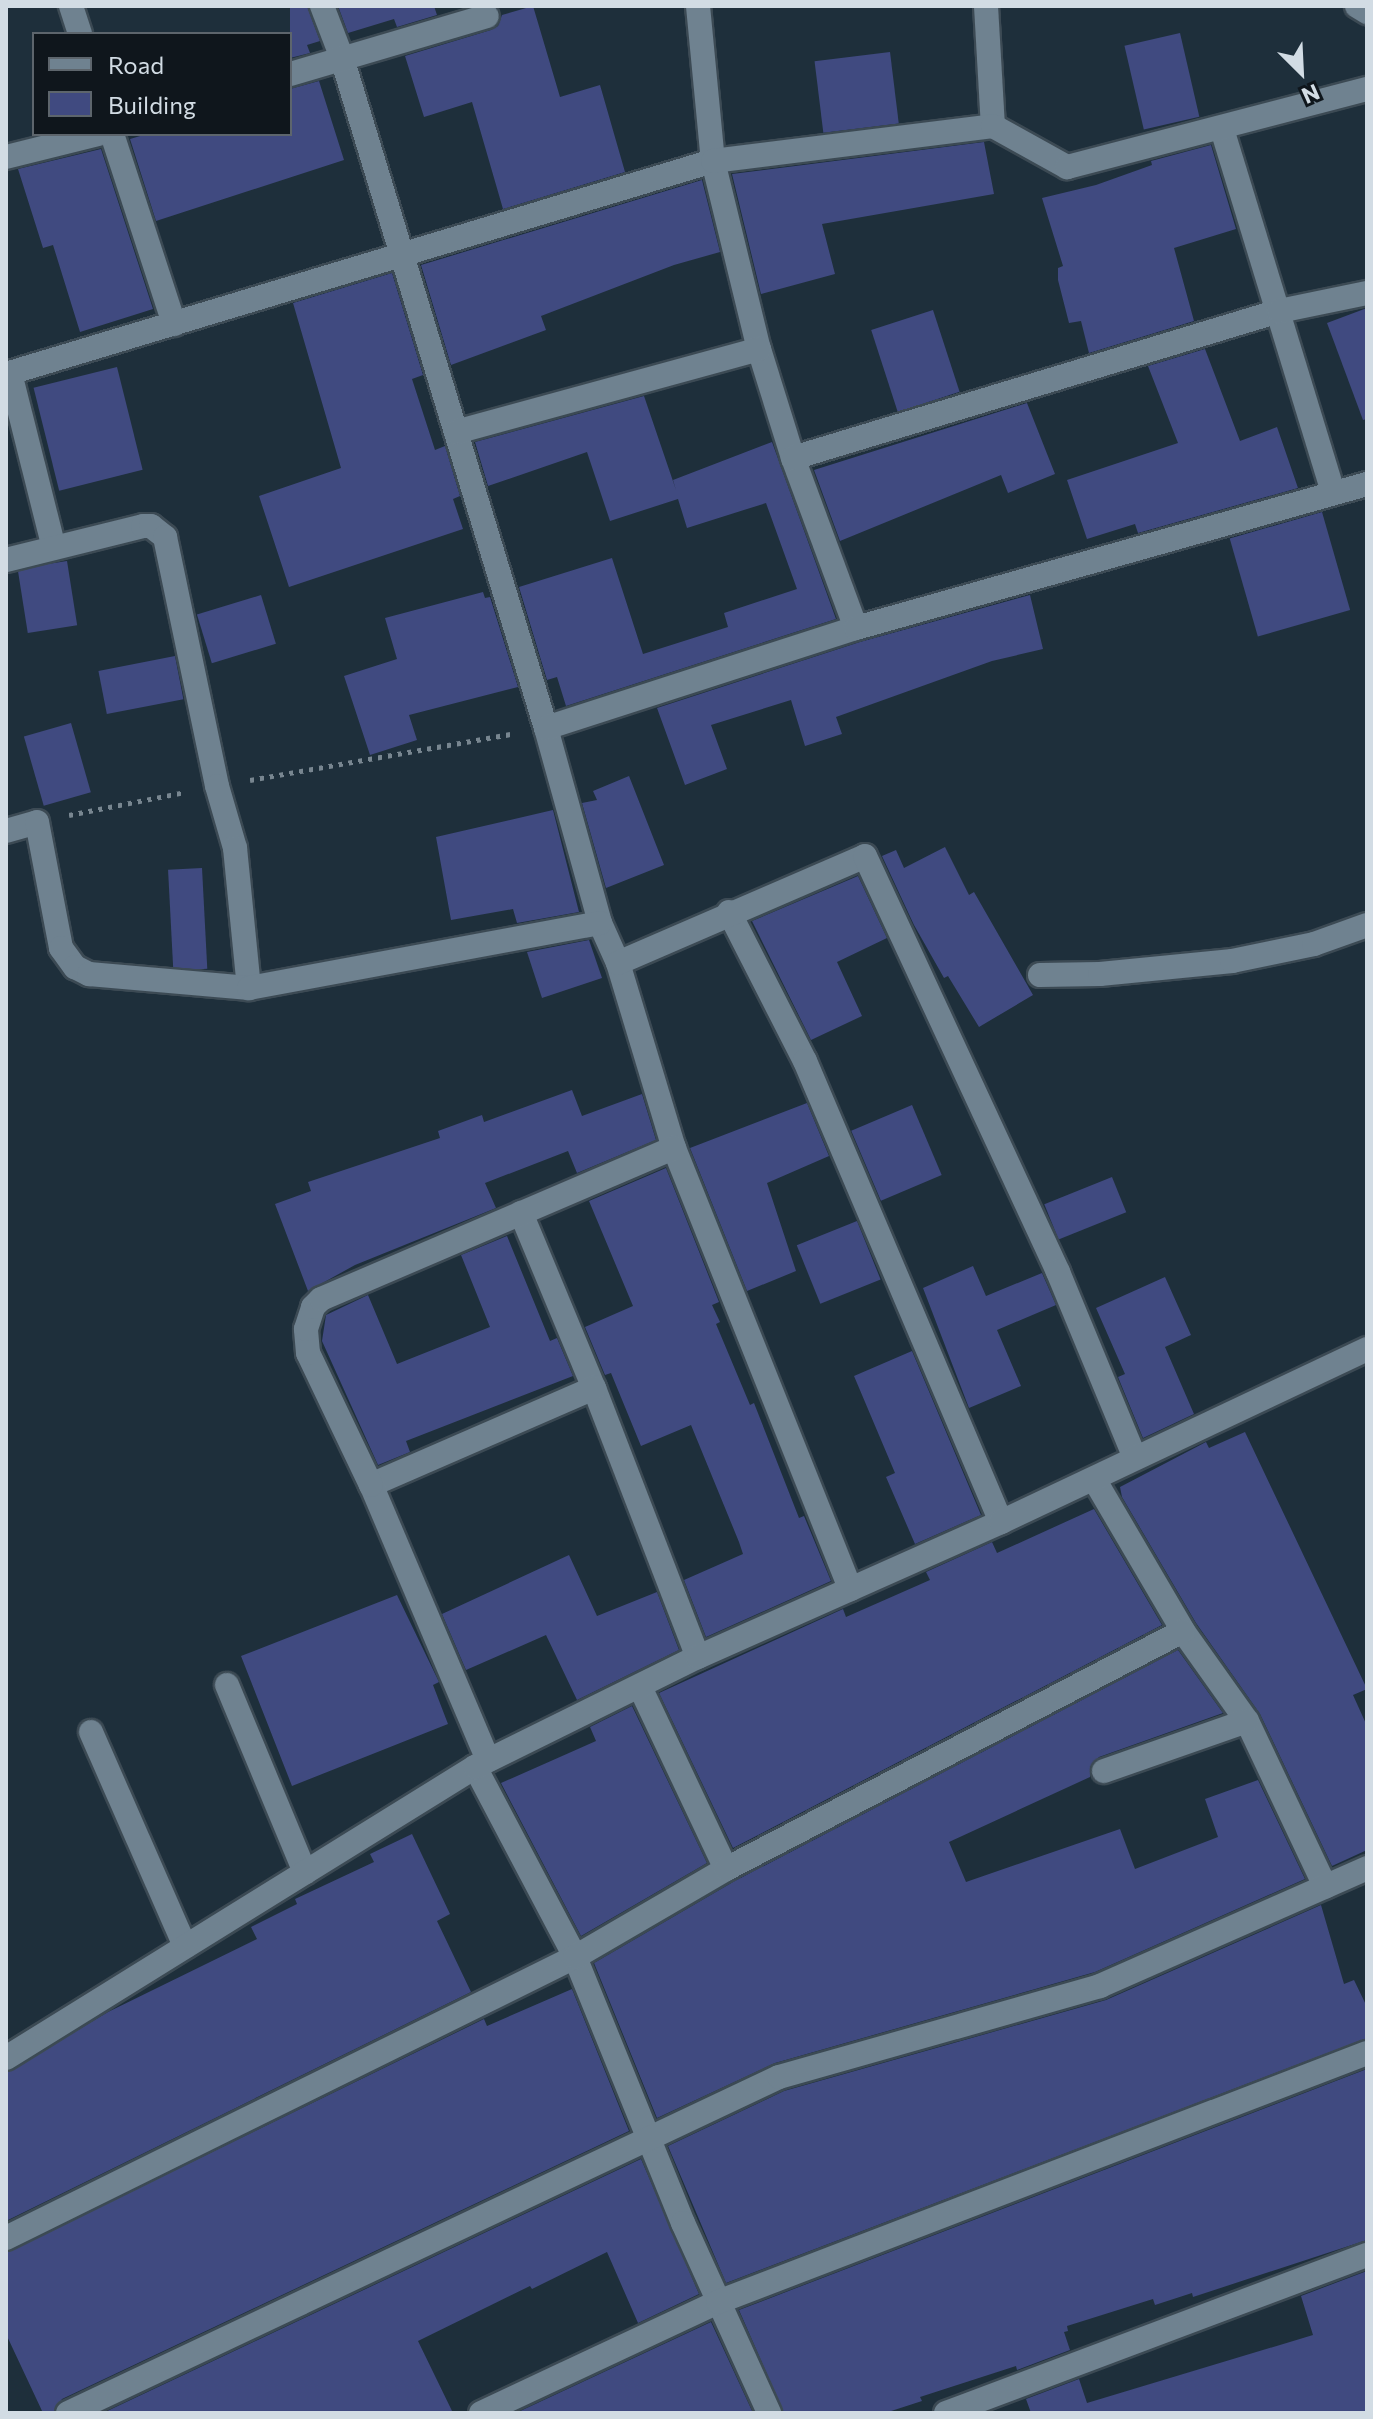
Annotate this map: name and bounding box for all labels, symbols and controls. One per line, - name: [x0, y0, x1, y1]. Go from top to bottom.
- legend: [32, 32, 292, 136]
- north arrow: [1261, 32, 1341, 112]
- text: Road: [108, 50, 164, 79]
- text: N: [1298, 79, 1324, 110]
- text: Building: [108, 90, 196, 119]

